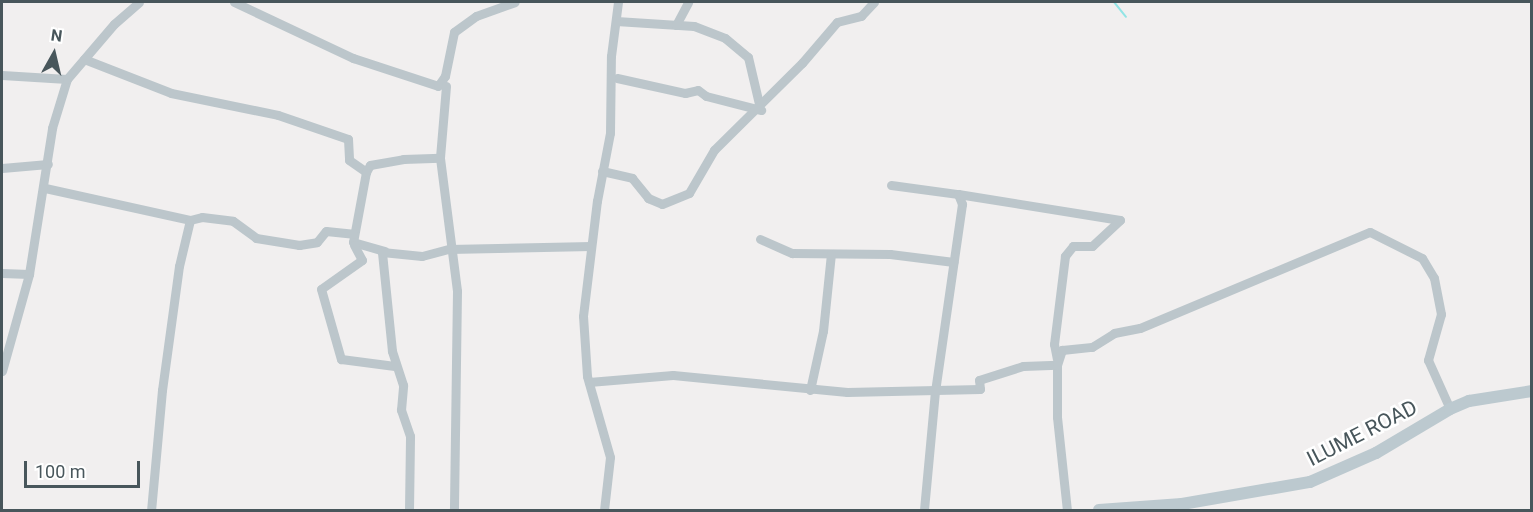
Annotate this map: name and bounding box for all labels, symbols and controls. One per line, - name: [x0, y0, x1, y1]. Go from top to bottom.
- north arrow: [24, 24, 84, 84]
- text: N: [50, 25, 63, 46]
- street label: ILUME ROAD: [1303, 394, 1421, 472]
- scale bar: [27, 449, 142, 487]
- text: 100 m: [35, 461, 86, 482]

